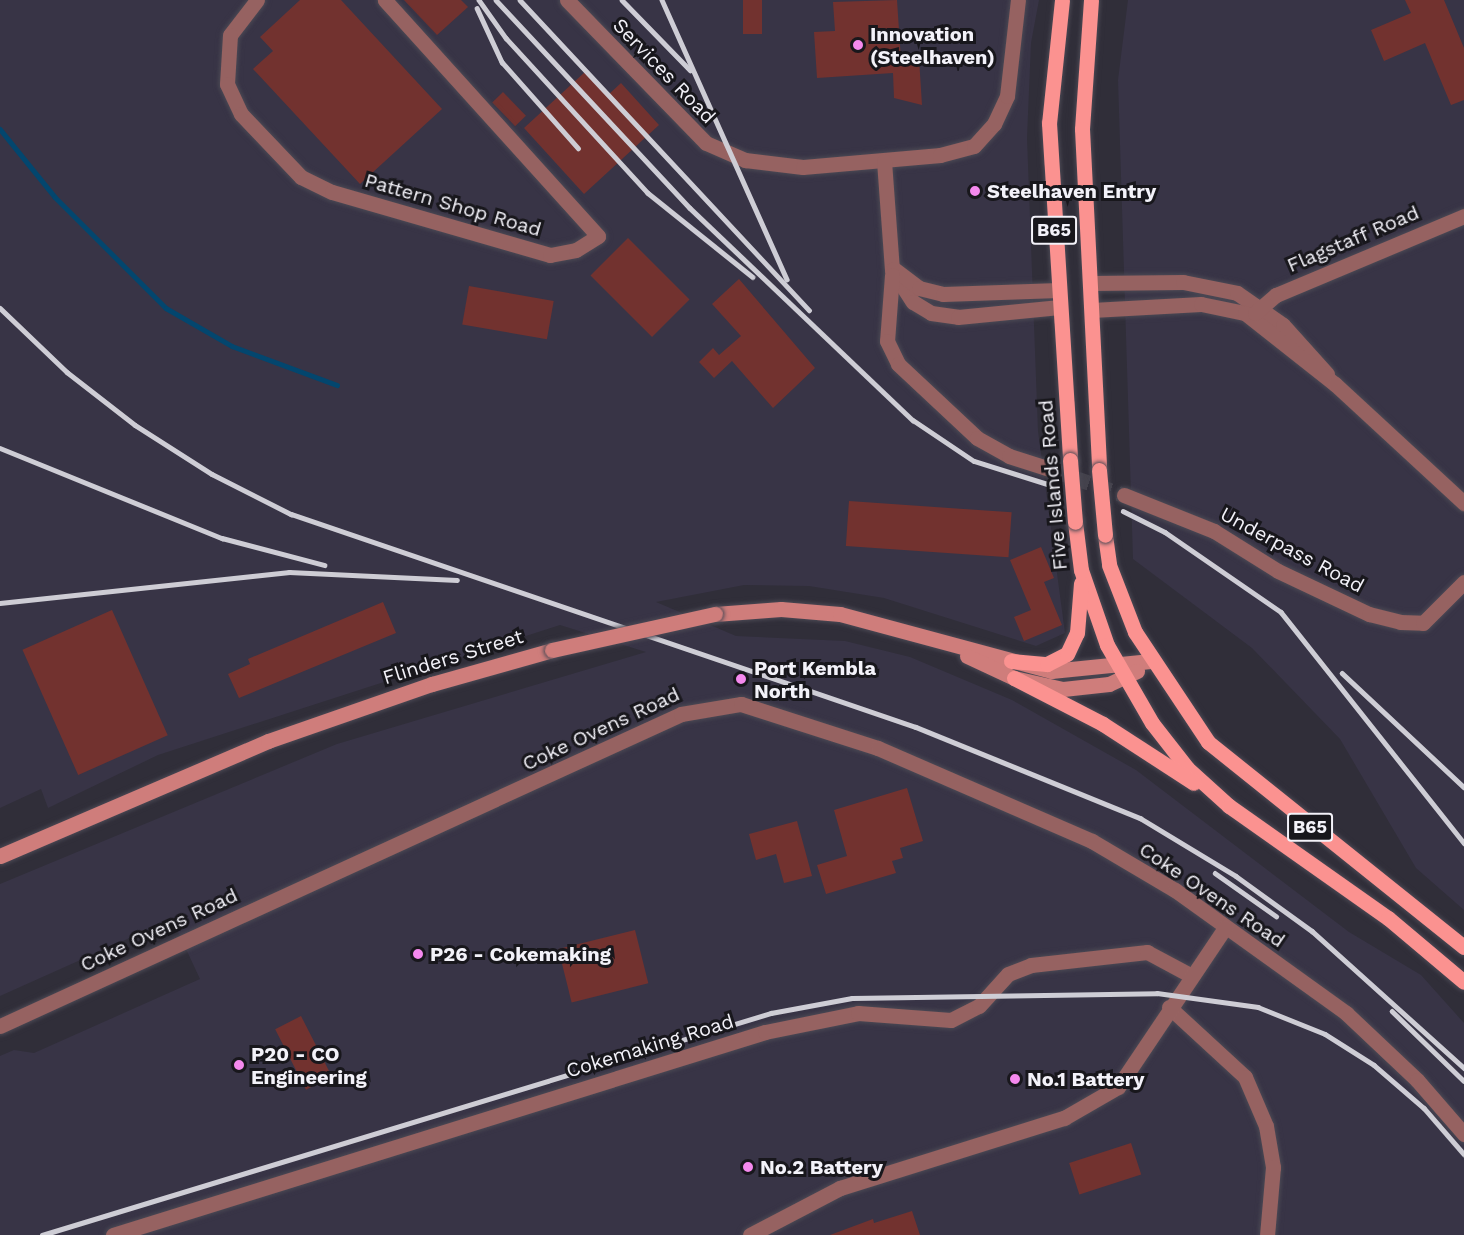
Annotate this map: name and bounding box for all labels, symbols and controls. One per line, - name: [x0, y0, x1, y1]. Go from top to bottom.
- street label: Services Road: [608, 13, 720, 129]
- place label: Innovation (Steelhaven): [870, 22, 995, 69]
- marker: Innovation (Steelhaven): [851, 38, 865, 52]
- street label: Pattern Shop Road: [362, 168, 544, 242]
- place label: Steelhaven Entry: [987, 179, 1156, 203]
- marker: Steelhaven Entry: [968, 184, 982, 198]
- street label: Flagstaff Road: [1283, 200, 1423, 278]
- road number: B65: [1030, 215, 1078, 245]
- street label: Five Islands Road: [1034, 399, 1072, 571]
- street label: Underpass Road: [1216, 502, 1368, 598]
- street label: Flinders Street: [380, 624, 526, 690]
- place label: Port Kembla North: [754, 656, 876, 703]
- marker: Port Kembla North: [732, 670, 750, 688]
- street label: Coke Ovens Road: [519, 682, 683, 776]
- road number: B65: [1286, 812, 1334, 842]
- street label: Coke Ovens Road: [1135, 837, 1289, 953]
- street label: Coke Ovens Road: [77, 883, 241, 977]
- place label: P26 - Cokemaking: [430, 942, 611, 966]
- marker: P26 - Cokemaking: [411, 947, 425, 961]
- street label: Cokemaking Road: [563, 1009, 737, 1083]
- place label: P20 - CO Engineering: [251, 1042, 367, 1089]
- marker: P20 - CO Engineering: [232, 1058, 246, 1072]
- place label: No.1 Battery: [1027, 1067, 1145, 1091]
- marker: No.1 Battery: [1008, 1072, 1022, 1086]
- place label: No.2 Battery: [760, 1155, 883, 1179]
- marker: No.2 Battery: [741, 1160, 755, 1174]

